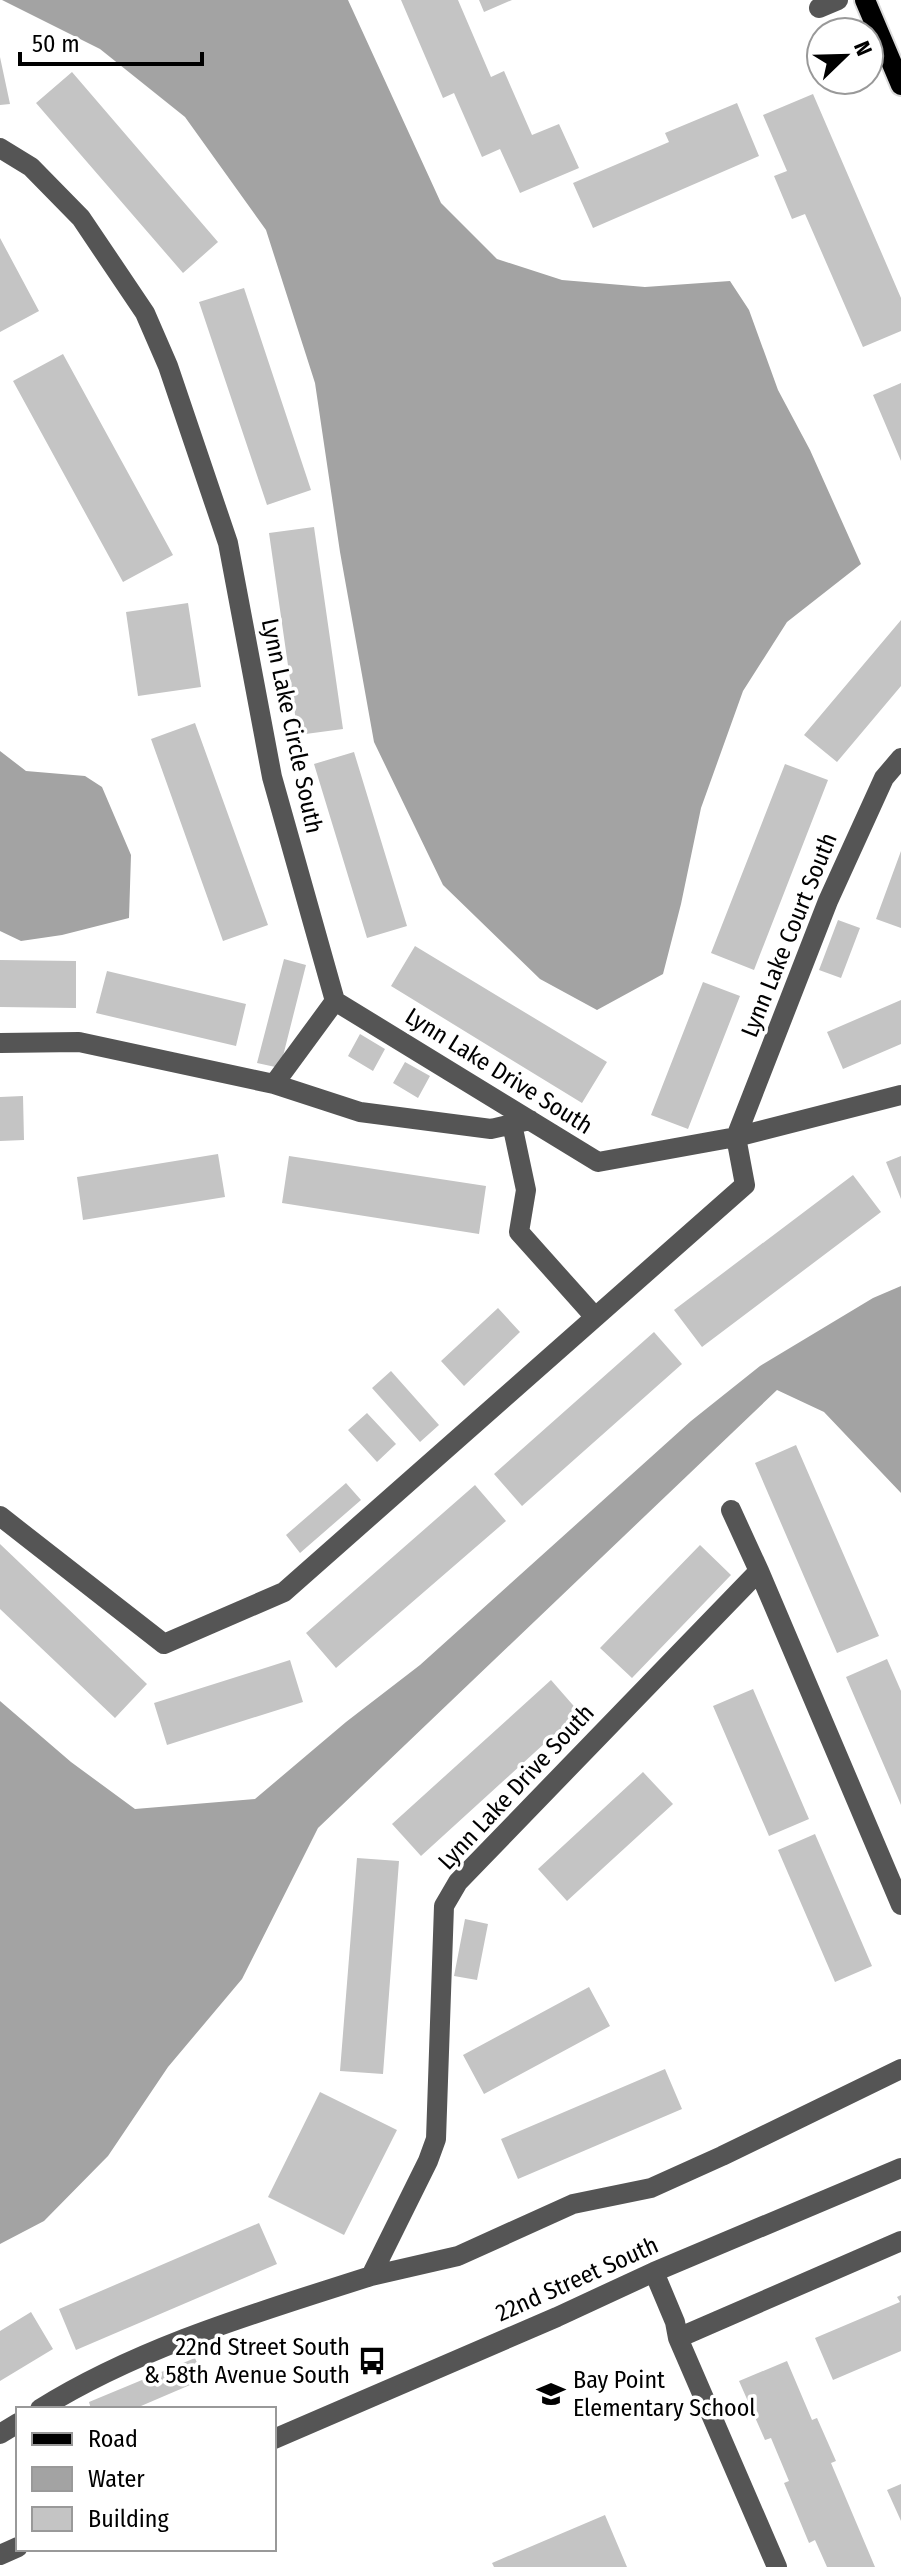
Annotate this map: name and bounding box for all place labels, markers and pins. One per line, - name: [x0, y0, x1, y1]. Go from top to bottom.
- place label: 22nd Street South & 58th Avenue South: [144, 2333, 350, 2389]
- bus stop icon: 22nd Street South & 58th Avenue South: [357, 2346, 387, 2376]
- place label: Bay Point Elementary School: [573, 2366, 756, 2422]
- school or university icon: Bay Point Elementary School: [536, 2379, 566, 2409]

